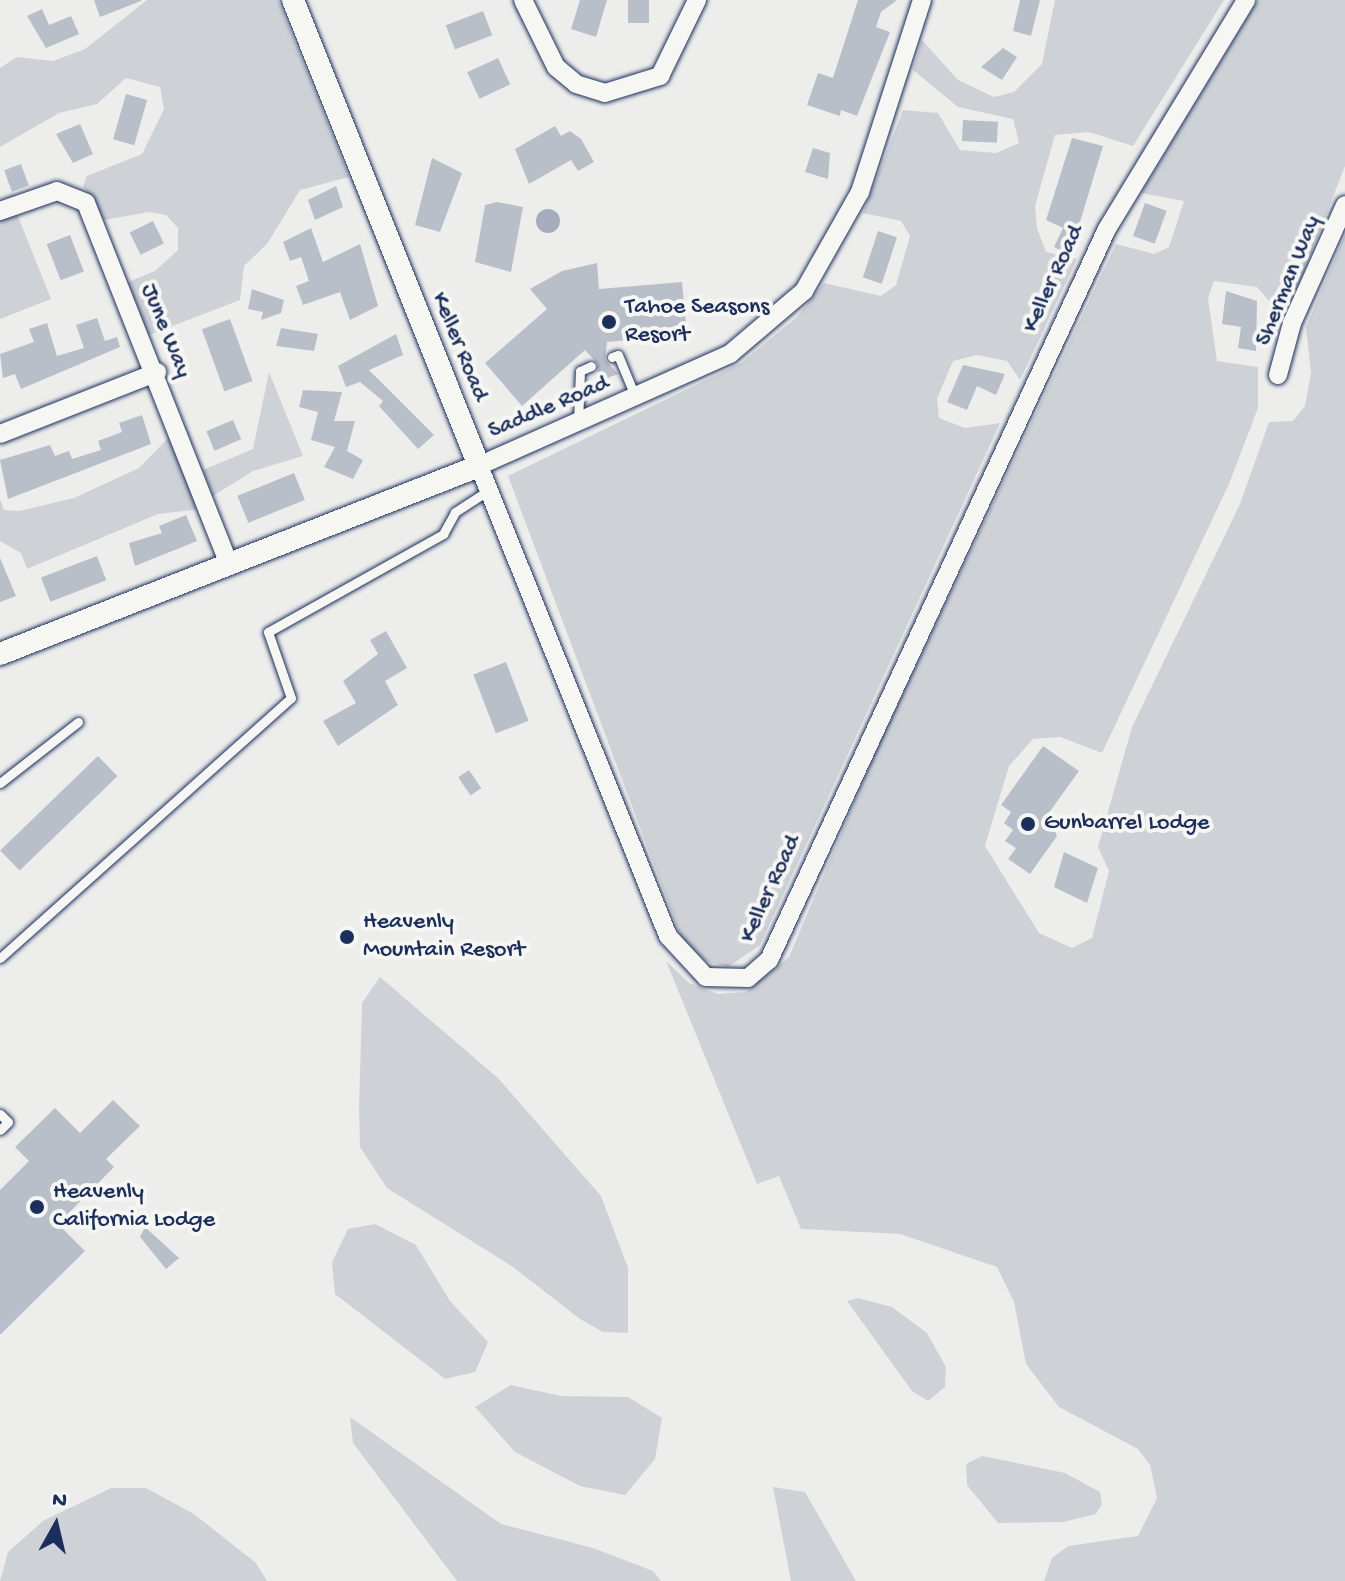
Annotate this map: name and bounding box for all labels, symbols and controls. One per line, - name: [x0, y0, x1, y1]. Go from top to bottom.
- street label: Sherman Way: [1250, 212, 1328, 350]
- street label: Keller Road: [1017, 221, 1091, 337]
- street label: June Way: [133, 280, 197, 382]
- street label: Keller Road: [424, 288, 494, 406]
- place label: Tahoe Seasons Resort: [625, 294, 769, 350]
- marker: Tahoe Seasons Resort: [600, 313, 618, 331]
- street label: Saddle Road: [484, 370, 614, 446]
- place label: Gunbarrel Lodge: [1044, 810, 1209, 838]
- marker: Gunbarrel Lodge: [1019, 815, 1037, 833]
- street label: Keller Road: [734, 831, 808, 947]
- place label: Heavenly Mountain Resort: [363, 909, 525, 965]
- marker: Heavenly Mountain Resort: [338, 928, 356, 946]
- place label: Heavenly California Lodge: [53, 1179, 215, 1235]
- marker: Heavenly California Lodge: [28, 1198, 46, 1216]
- north arrow: [16, 1485, 96, 1565]
- text: N: [50, 1487, 68, 1515]

